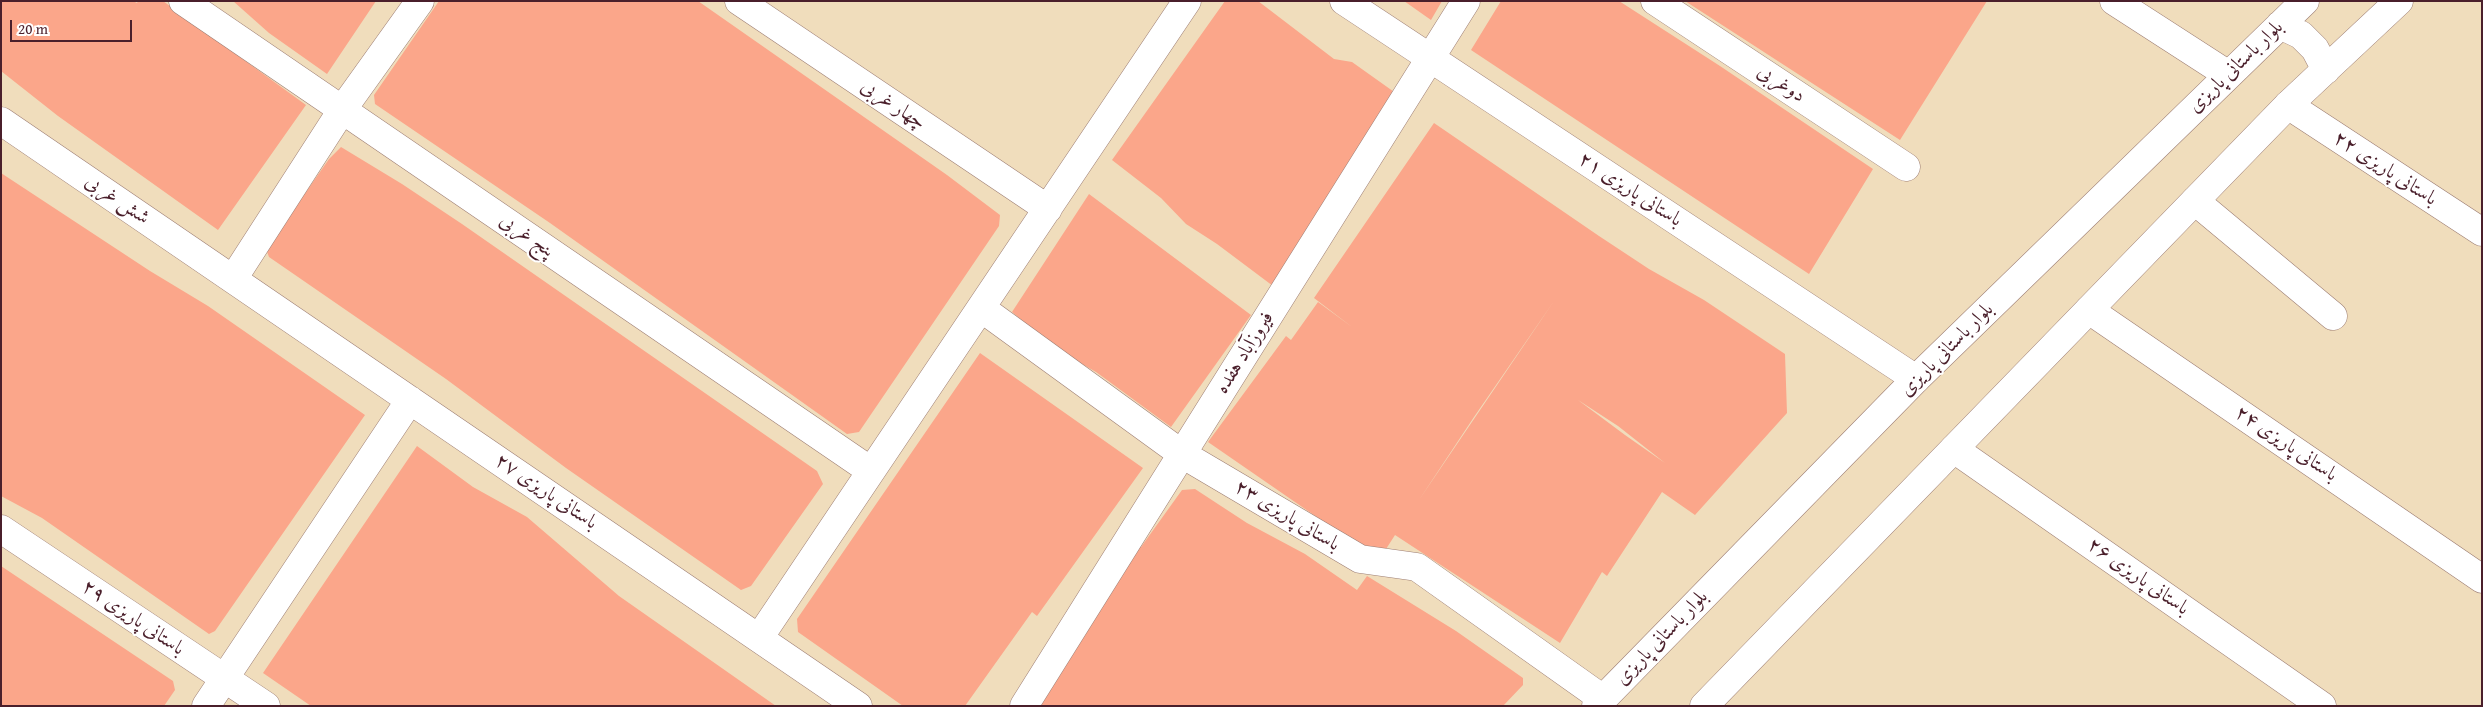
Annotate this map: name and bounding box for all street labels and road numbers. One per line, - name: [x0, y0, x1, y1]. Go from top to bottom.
- street label: بلوار باستانی پاریزی: [2183, 16, 2289, 118]
- street label: دوغربی: [1752, 60, 1810, 108]
- street label: چهار غربی: [856, 75, 930, 135]
- street label: باستانی پاریزی ۲۲: [2329, 127, 2441, 211]
- street label: باستانی پاریزی ۲۱: [1574, 148, 1686, 232]
- street label: شش غربی: [80, 170, 154, 230]
- street label: پنج غربی: [495, 209, 559, 263]
- street label: بلوار باستانی پاریزی: [1895, 298, 1999, 402]
- street label: فیروزآباد هفده: [1210, 307, 1280, 399]
- street label: باستانی پاریزی ۲۴: [2230, 401, 2342, 487]
- street label: باستانی پاریزی ۲۷: [490, 449, 602, 535]
- street label: باستانی پاریزی ۲۳: [1230, 475, 1344, 557]
- street label: باستانی پاریزی ۲۶: [2082, 533, 2194, 621]
- street label: باستانی پاریزی ۲۹: [77, 575, 189, 661]
- street label: بلوار باستانی پاریزی: [1611, 585, 1713, 691]

